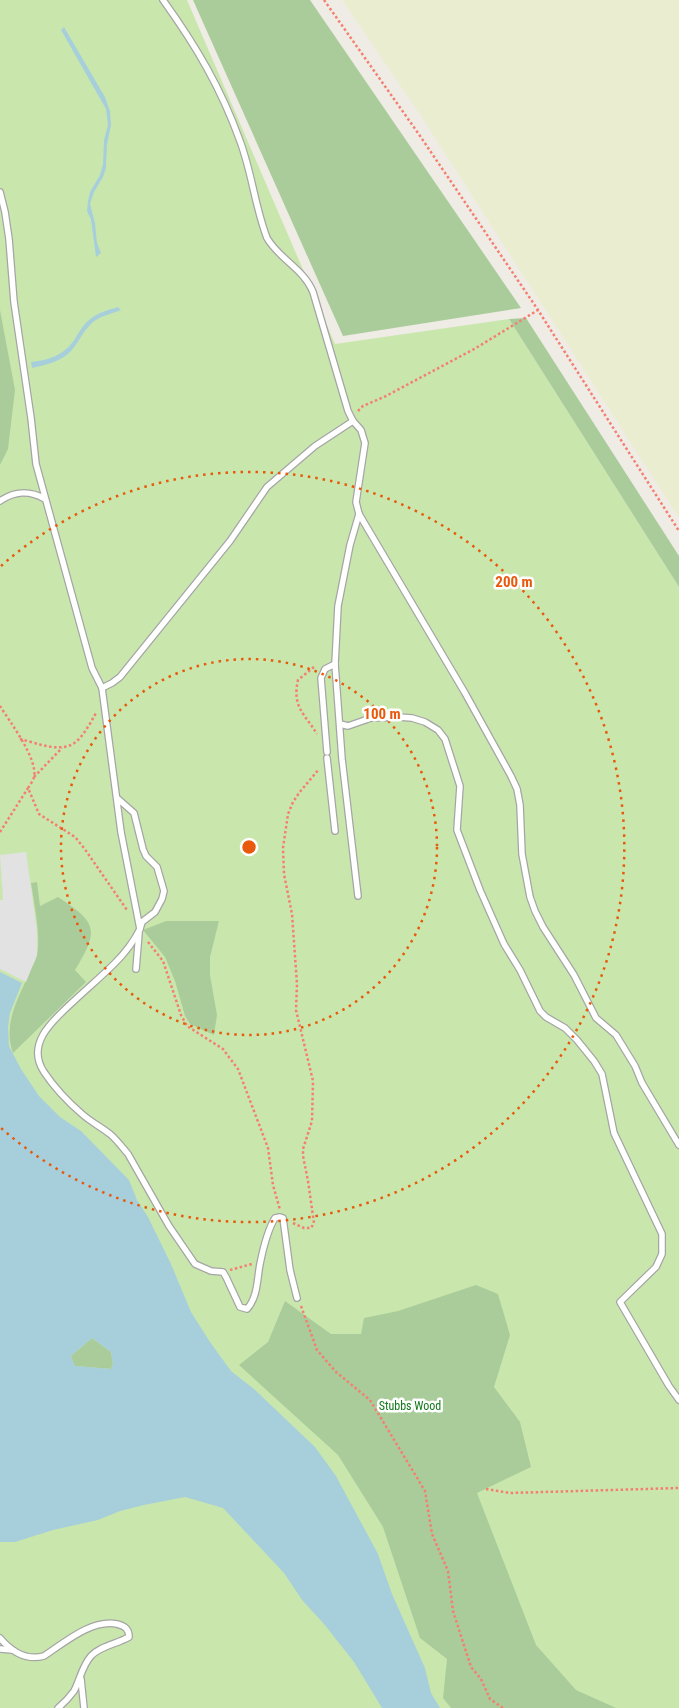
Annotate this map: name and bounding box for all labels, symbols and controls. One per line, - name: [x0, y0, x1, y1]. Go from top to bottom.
- text: 200 m: [495, 573, 533, 591]
- text: 100 m: [363, 705, 401, 723]
- centre of rings: [240, 838, 258, 856]
- park label: Stubbs Wood: [379, 1399, 441, 1413]

